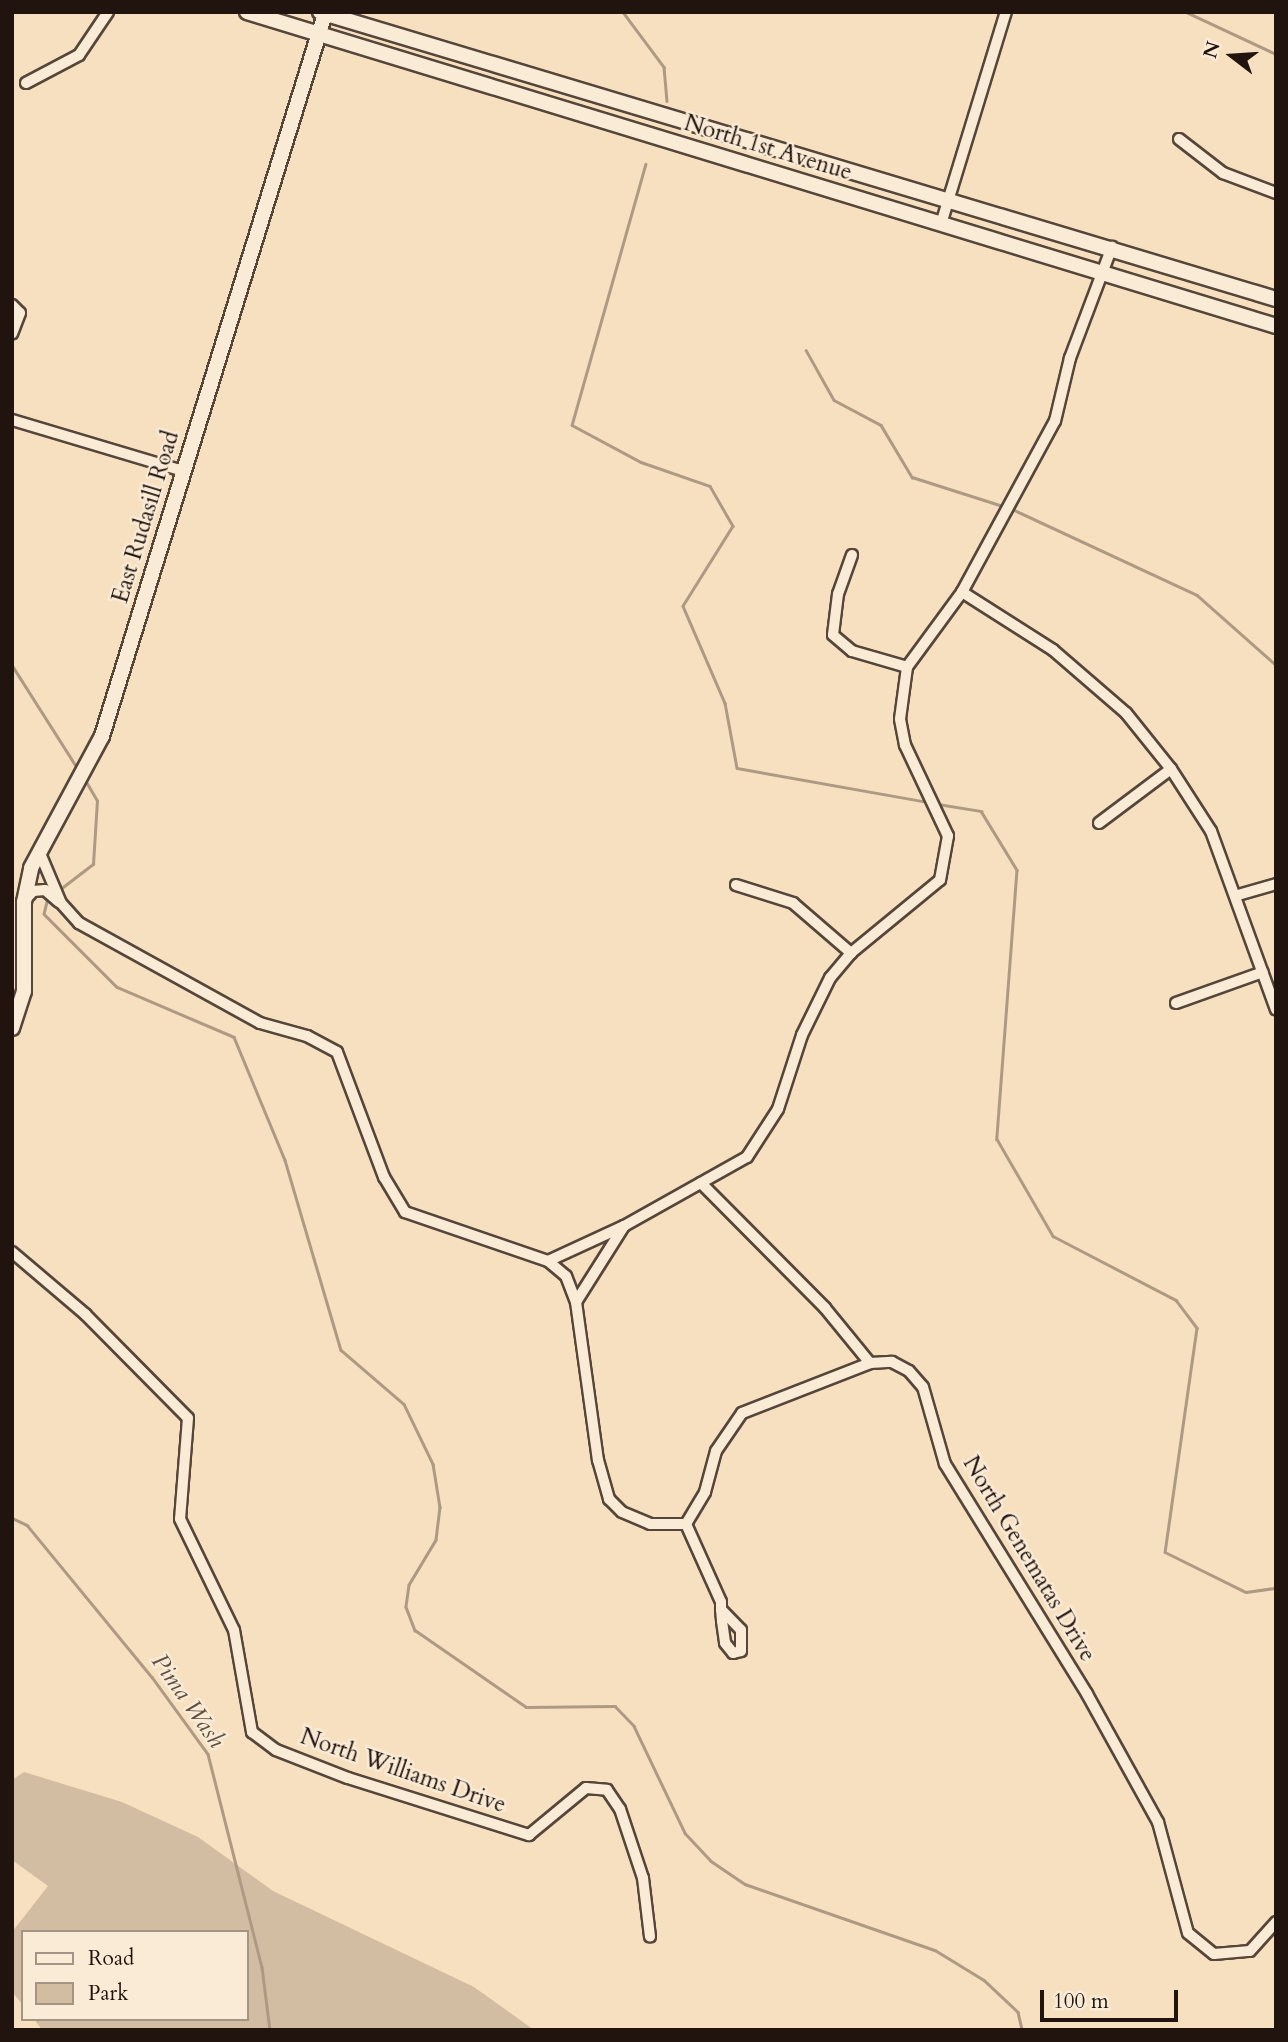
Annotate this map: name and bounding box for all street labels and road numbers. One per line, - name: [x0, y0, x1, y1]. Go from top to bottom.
- street label: North 1st Avenue: [681, 109, 855, 187]
- street label: East Rudasill Road: [107, 428, 185, 606]
- street label: North Genematas Drive: [957, 1451, 1101, 1667]
- street label: North Williams Drive: [297, 1723, 509, 1819]

